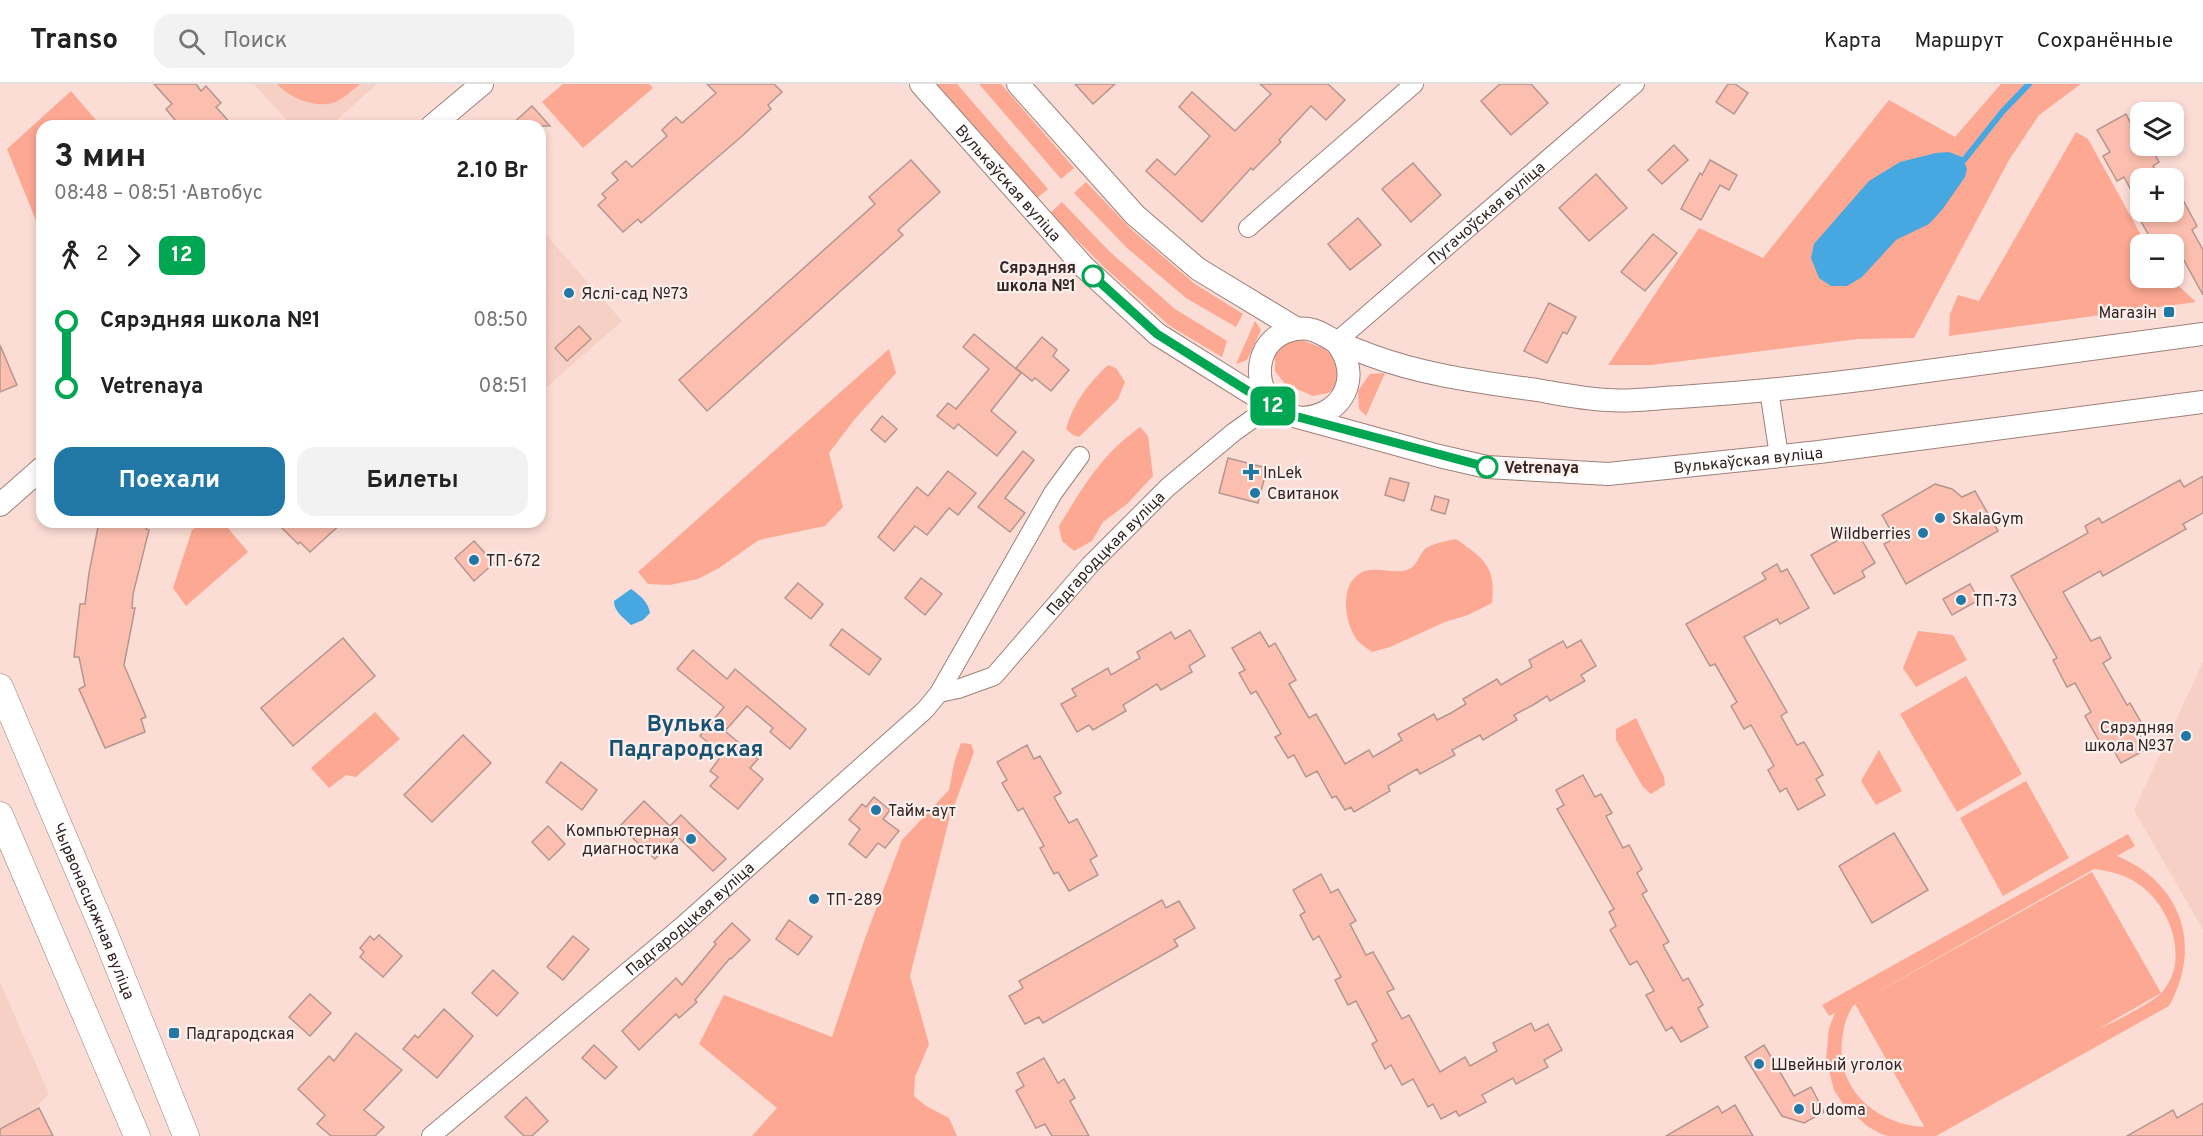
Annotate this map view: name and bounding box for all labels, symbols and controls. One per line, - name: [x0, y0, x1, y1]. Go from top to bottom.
- search box: [154, 14, 574, 68]
- text: Transo: [30, 23, 118, 59]
- icon: search: [175, 25, 208, 58]
- text: Поиск: [223, 28, 287, 55]
- text: Карта: [1824, 28, 1881, 55]
- text: Маршрут: [1914, 28, 2004, 55]
- text: Сохранённые: [2037, 28, 2173, 55]
- map controls: [2130, 102, 2184, 288]
- button: layers: [2130, 102, 2184, 156]
- street label: Вулькаўская вуліца: [950, 121, 1065, 247]
- text: 3 мин: [54, 137, 146, 179]
- text: 2.10 Br: [456, 158, 528, 185]
- street label: Пугачоўская вуліца: [1424, 158, 1550, 270]
- button: +: [2130, 168, 2184, 222]
- text: 08:48 – 08:51 · Автобус: [54, 181, 263, 207]
- button: −: [2130, 234, 2184, 288]
- icon: walk: [54, 239, 87, 272]
- icon: forward: [117, 239, 150, 272]
- text: 2: [96, 242, 108, 268]
- text: 12: [171, 242, 193, 269]
- place label: Сярэдняя школа №1: [996, 259, 1076, 297]
- marker: Сярэдняя школа №1: [1082, 265, 1104, 287]
- place label: Яслі-сад №73: [581, 285, 688, 305]
- marker: Яслі-сад №73: [562, 286, 576, 300]
- place label: Магазін: [2099, 304, 2157, 324]
- marker: Магазін: [2162, 305, 2176, 319]
- text: Сярэдняя школа №1: [100, 308, 321, 335]
- text: 08:50: [473, 308, 528, 334]
- text: Vetrenaya: [100, 374, 203, 401]
- text: 08:51: [479, 374, 528, 400]
- line badge: 12: [1246, 386, 1300, 426]
- text: 12: [1262, 393, 1284, 420]
- street label: Вулькаўская вуліца: [1673, 444, 1824, 479]
- button: Поехали: [54, 447, 285, 516]
- button: Билеты: [297, 447, 528, 516]
- marker: Vetrenaya: [1476, 456, 1498, 478]
- place label: Vetrenaya: [1504, 459, 1579, 479]
- place label: InLek: [1263, 464, 1303, 484]
- marker: InLek: [1244, 465, 1258, 479]
- place label: Свитанок: [1267, 485, 1339, 505]
- marker: Свитанок: [1248, 486, 1262, 500]
- street label: Падгародцкая вуліца: [1043, 488, 1170, 620]
- place label: SkalaGym: [1952, 510, 2024, 530]
- marker: SkalaGym: [1933, 511, 1947, 525]
- place label: Wildberries: [1830, 525, 1911, 545]
- marker: Wildberries: [1916, 526, 1930, 540]
- place label: ТП-672: [486, 552, 541, 572]
- marker: ТП-672: [467, 553, 481, 567]
- place label: ТП-73: [1973, 592, 2017, 612]
- marker: ТП-73: [1954, 593, 1968, 607]
- district label: Вулька Падгародская: [608, 712, 764, 764]
- place label: Сярэдняя школа №37: [2084, 719, 2174, 757]
- marker: Сярэдняя школа №37: [2179, 729, 2193, 743]
- place label: Тайм-аут: [888, 802, 956, 822]
- marker: Тайм-аут: [869, 803, 883, 817]
- street label: Чырвонасцяжная вуліца: [47, 820, 138, 1003]
- place label: Компьютерная диагностика: [566, 822, 679, 860]
- marker: Компьютерная диагностика: [684, 832, 698, 846]
- street label: Падгародцкая вуліца: [622, 859, 759, 981]
- place label: ТП-289: [826, 891, 882, 911]
- marker: ТП-289: [807, 892, 821, 906]
- place label: Падгародская: [186, 1025, 295, 1045]
- marker: Падгародская: [167, 1026, 181, 1040]
- place label: Швейный уголок: [1771, 1056, 1903, 1076]
- marker: Швейный уголок: [1752, 1057, 1766, 1071]
- place label: U doma: [1811, 1101, 1866, 1121]
- marker: U doma: [1792, 1102, 1806, 1116]

